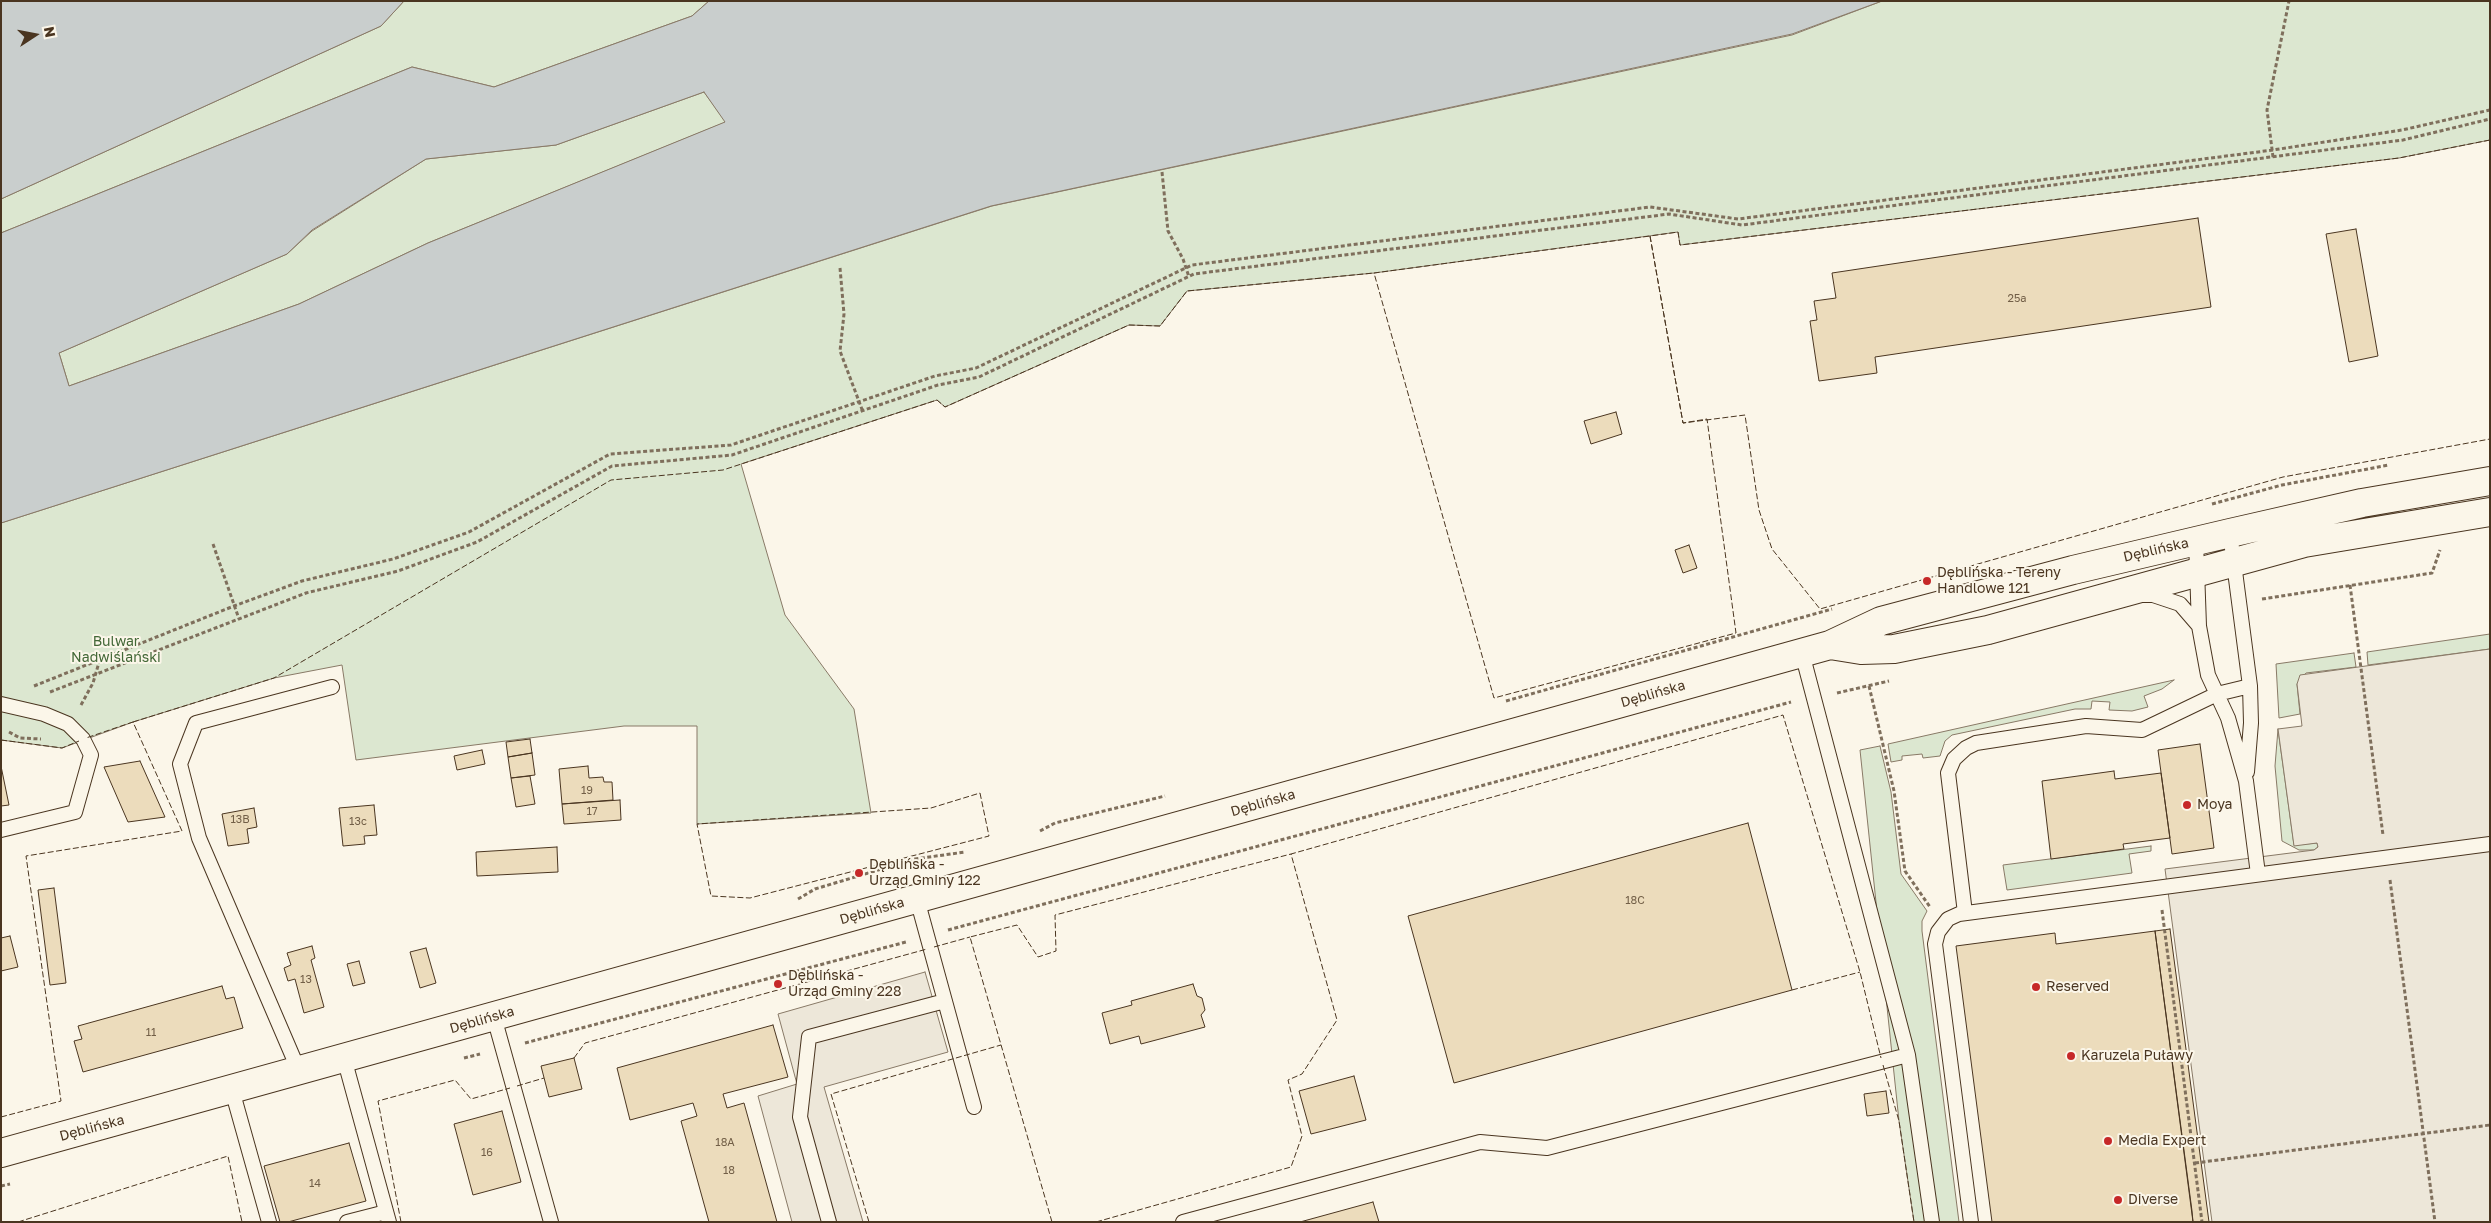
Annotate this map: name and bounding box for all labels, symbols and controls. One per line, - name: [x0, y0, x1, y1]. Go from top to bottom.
- north arrow: [10, 10, 60, 60]
- text: N: [41, 25, 60, 39]
- house number: 25a: [2008, 292, 2026, 306]
- street label: Dęblińska: [2122, 534, 2190, 566]
- place label: Dęblińska - Tereny Handlowe 121: [1937, 565, 2061, 598]
- marker: Dęblińska - Tereny Handlowe 121: [1921, 575, 1933, 587]
- park label: Bulwar Nadwiślański: [71, 634, 161, 666]
- street label: Dęblińska: [1619, 677, 1687, 711]
- house number: 19: [581, 784, 593, 798]
- street label: Dęblińska: [1229, 786, 1297, 820]
- place label: Moya: [2197, 797, 2232, 813]
- marker: Moya: [2181, 799, 2193, 811]
- house number: 17: [586, 805, 598, 819]
- house number: 13B: [230, 813, 250, 827]
- house number: 13c: [349, 815, 367, 829]
- place label: Dęblińska - Urząd Gminy 122: [869, 857, 981, 890]
- marker: Dęblińska - Urząd Gminy 122: [853, 867, 865, 879]
- street label: Dęblińska: [838, 894, 906, 928]
- house number: 18C: [1625, 894, 1645, 908]
- place label: Dęblińska - Urząd Gminy 228: [788, 968, 901, 1000]
- house number: 13: [300, 973, 312, 987]
- marker: Dęblińska - Urząd Gminy 228: [772, 978, 784, 990]
- place label: Reserved: [2046, 979, 2109, 995]
- marker: Reserved: [2030, 981, 2042, 993]
- street label: Dęblińska: [448, 1003, 516, 1037]
- house number: 11: [146, 1026, 156, 1040]
- place label: Karuzela Puławy: [2081, 1048, 2193, 1064]
- marker: Karuzela Puławy: [2065, 1050, 2077, 1062]
- street label: Dęblińska: [58, 1111, 126, 1145]
- place label: Media Expert: [2118, 1133, 2206, 1149]
- marker: Media Expert: [2102, 1135, 2114, 1147]
- house number: 18A: [715, 1136, 735, 1150]
- house number: 16: [481, 1146, 493, 1160]
- house number: 18: [723, 1164, 735, 1178]
- house number: 14: [309, 1177, 321, 1191]
- place label: Diverse: [2128, 1192, 2178, 1208]
- marker: Diverse: [2112, 1194, 2124, 1206]

